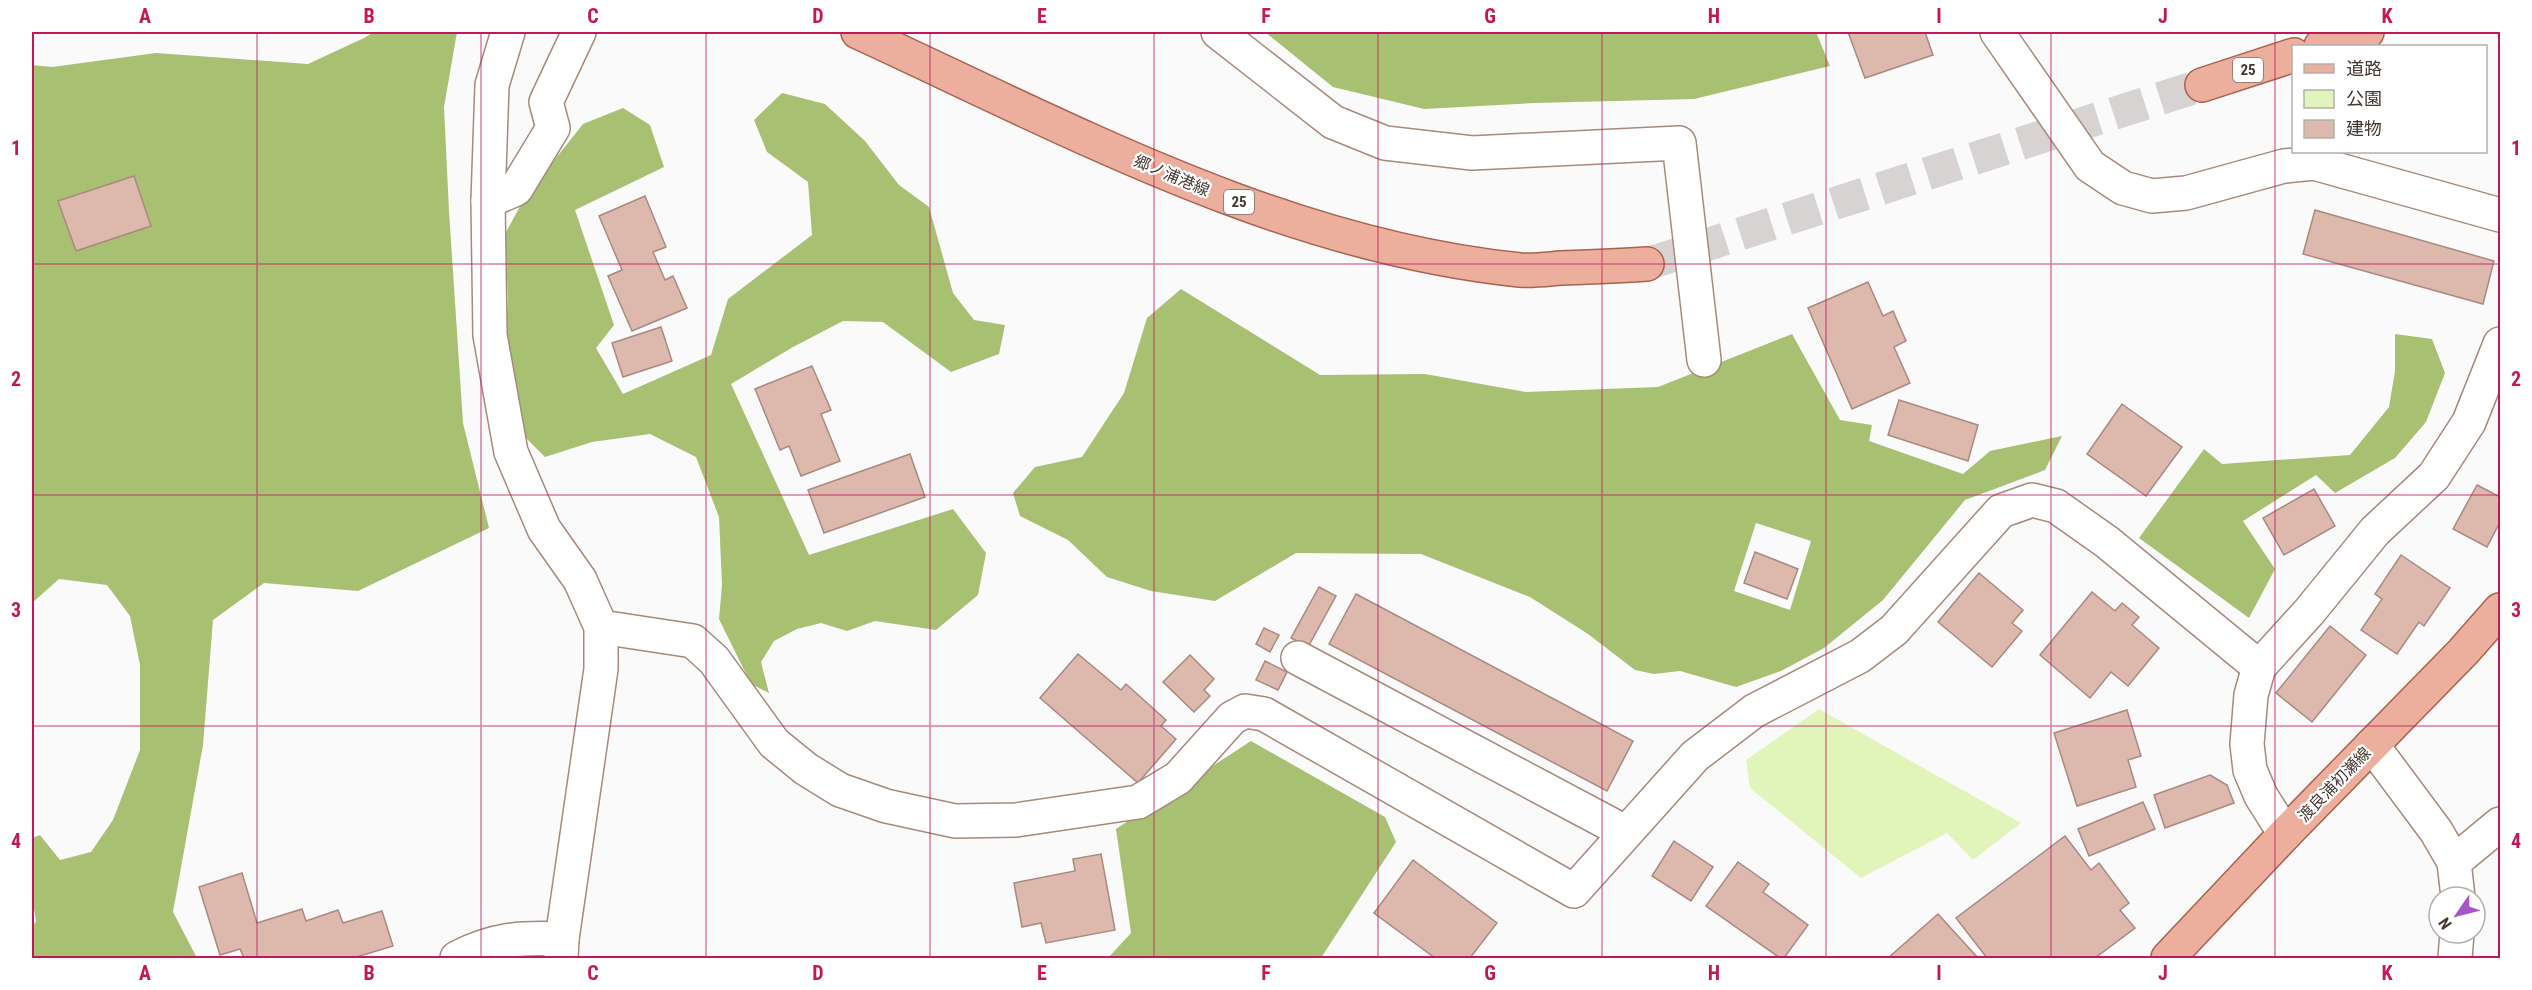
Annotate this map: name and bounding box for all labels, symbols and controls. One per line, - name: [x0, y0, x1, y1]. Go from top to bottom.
- text: A: [139, 4, 151, 28]
- text: B: [363, 4, 375, 28]
- text: C: [587, 4, 599, 28]
- text: D: [812, 4, 824, 28]
- text: E: [1037, 4, 1047, 28]
- text: F: [1261, 4, 1271, 28]
- text: G: [1484, 4, 1496, 28]
- text: H: [1708, 4, 1720, 28]
- text: I: [1936, 4, 1942, 28]
- text: J: [2158, 4, 2168, 28]
- text: K: [2381, 4, 2393, 28]
- legend: [2292, 45, 2487, 153]
- road number: 25: [2233, 58, 2263, 82]
- text: 道路: [2346, 58, 2382, 79]
- text: 公園: [2346, 88, 2382, 109]
- text: 建物: [2346, 118, 2382, 139]
- text: 1: [11, 136, 21, 160]
- text: 1: [2511, 136, 2521, 160]
- street label: 郷ノ浦港線: [1131, 151, 1212, 200]
- road number: 25: [1224, 190, 1254, 214]
- text: 2: [11, 367, 21, 391]
- text: 2: [2511, 367, 2521, 391]
- text: 3: [11, 598, 21, 622]
- text: 3: [2511, 598, 2521, 622]
- street label: 渡良浦初瀬線: [2294, 743, 2375, 825]
- text: 4: [11, 829, 21, 853]
- text: 4: [2511, 829, 2521, 853]
- north arrow: [2427, 885, 2487, 945]
- text: N: [2435, 914, 2456, 933]
- text: A: [139, 961, 151, 985]
- text: B: [363, 961, 375, 985]
- text: C: [587, 961, 599, 985]
- text: D: [812, 961, 824, 985]
- text: E: [1037, 961, 1047, 985]
- text: F: [1261, 961, 1271, 985]
- text: G: [1484, 961, 1496, 985]
- text: H: [1708, 961, 1720, 985]
- text: I: [1936, 961, 1942, 985]
- text: J: [2158, 961, 2168, 985]
- text: K: [2381, 961, 2393, 985]

